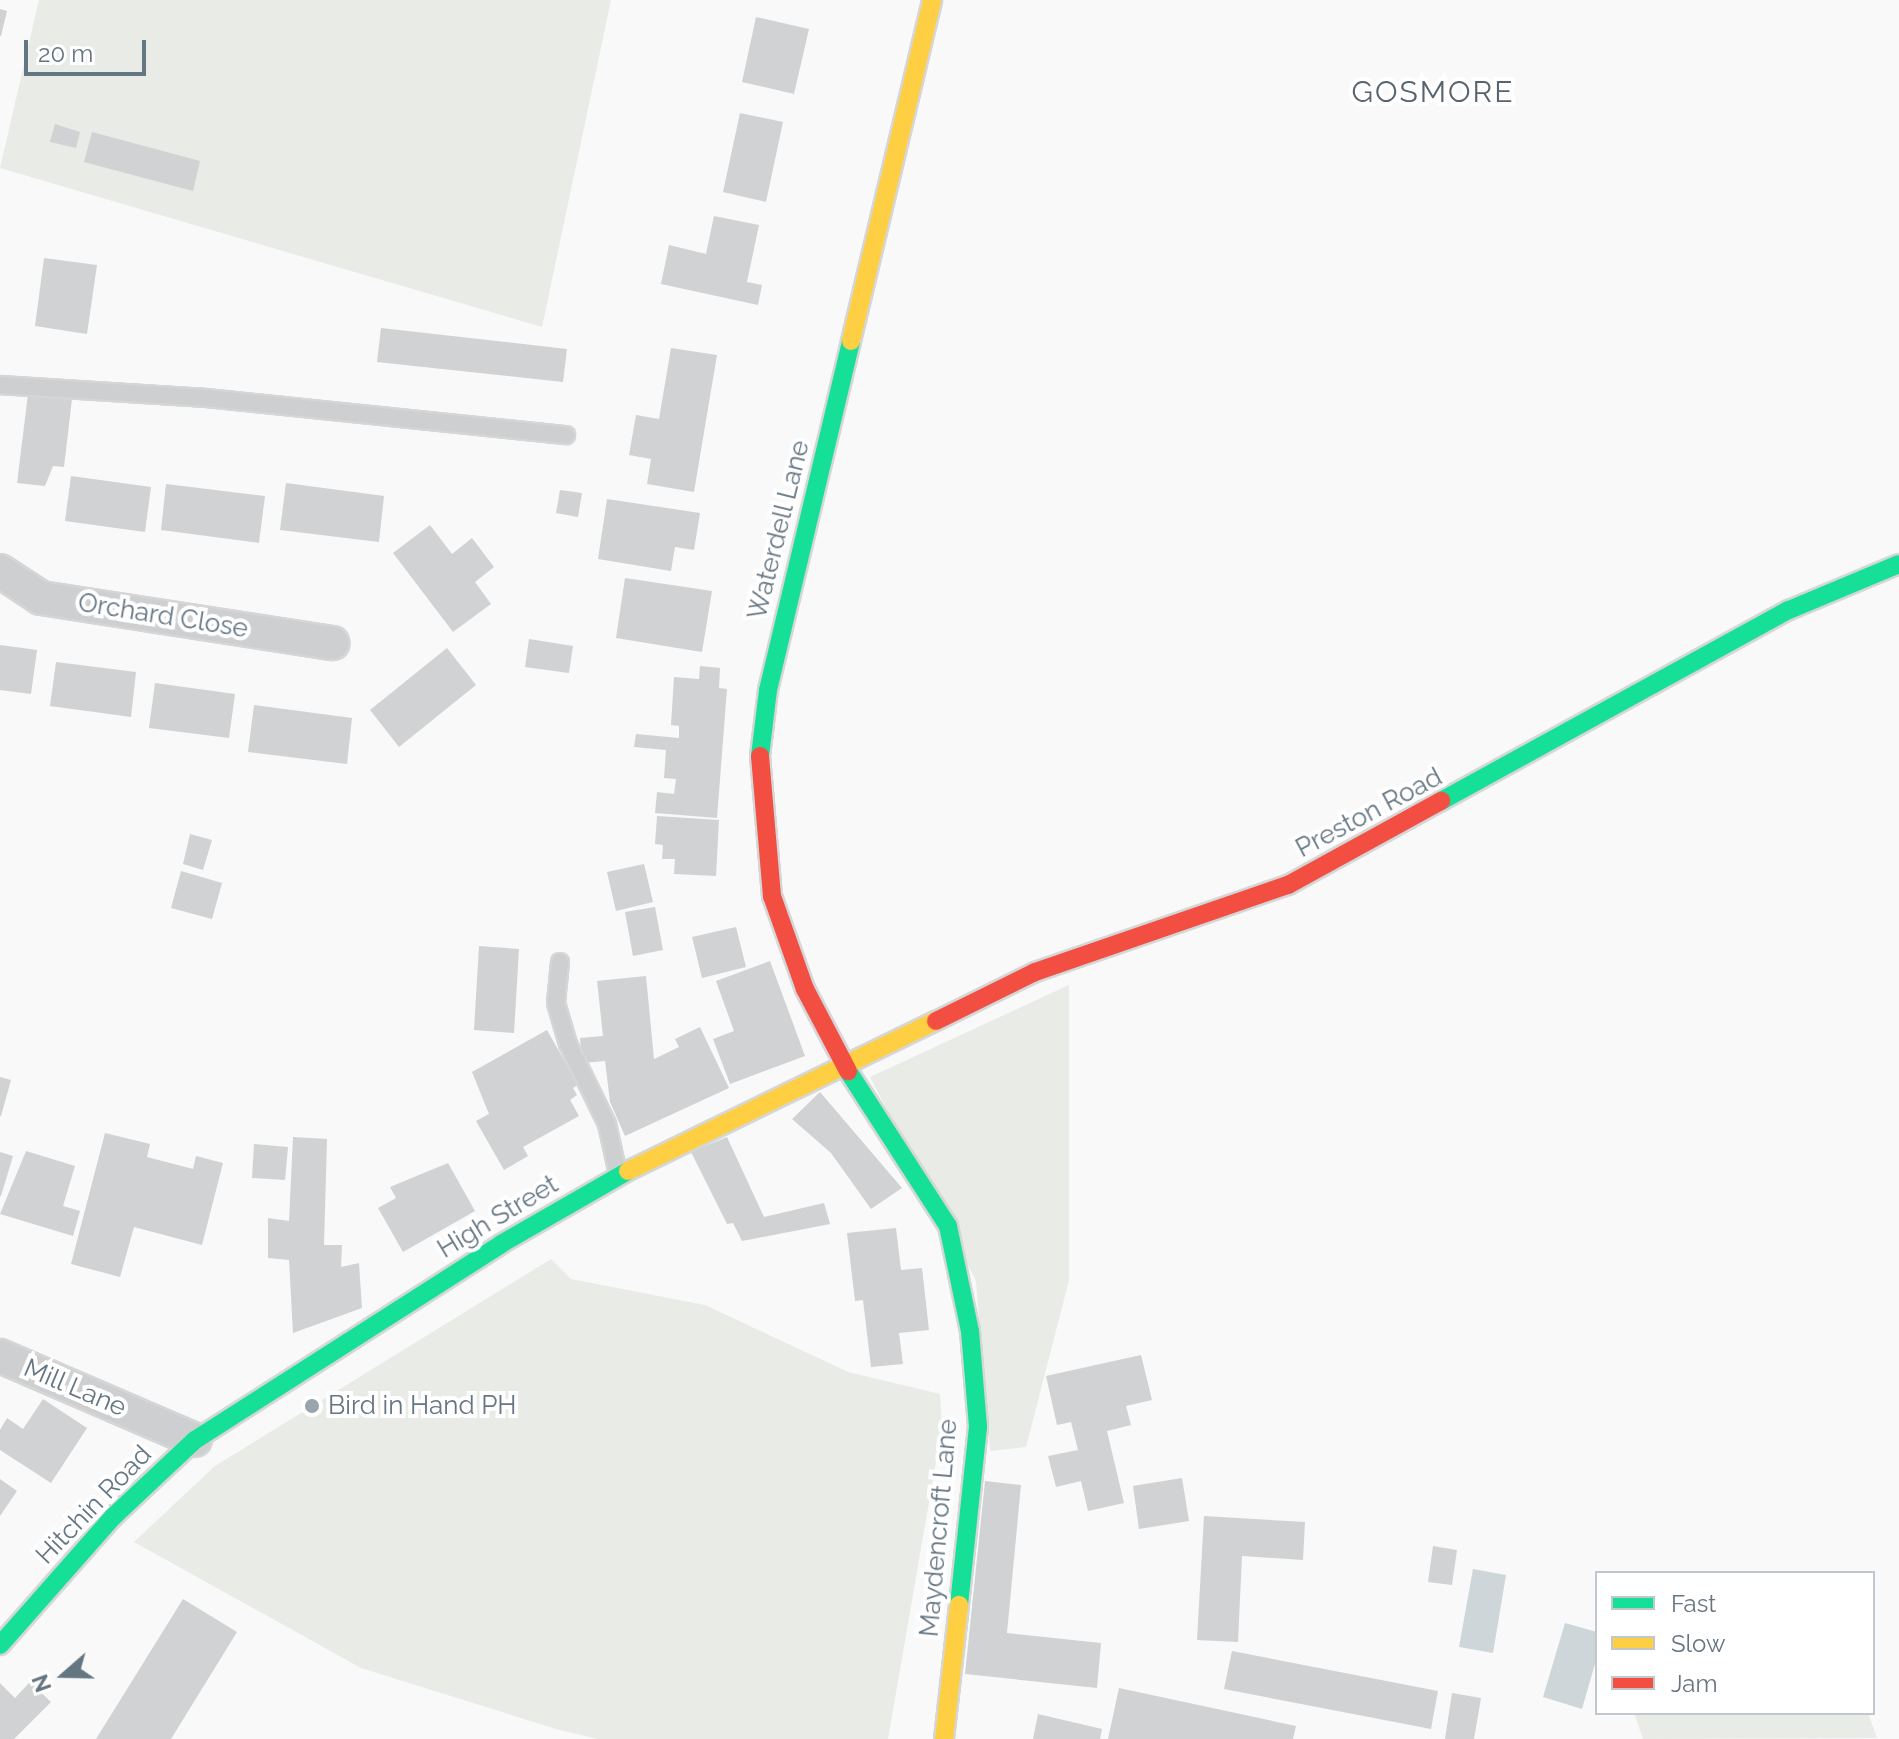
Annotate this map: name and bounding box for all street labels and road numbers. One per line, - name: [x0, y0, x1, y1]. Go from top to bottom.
- street label: Waterdell Lane: [742, 437, 816, 623]
- street label: Orchard Close: [76, 587, 250, 645]
- street label: Preston Road: [1291, 761, 1447, 865]
- street label: High Street: [432, 1169, 564, 1265]
- street label: Mill Lane: [19, 1352, 131, 1424]
- street label: Maydencroft Lane: [914, 1418, 964, 1638]
- street label: Hitchin Road: [30, 1439, 158, 1571]

